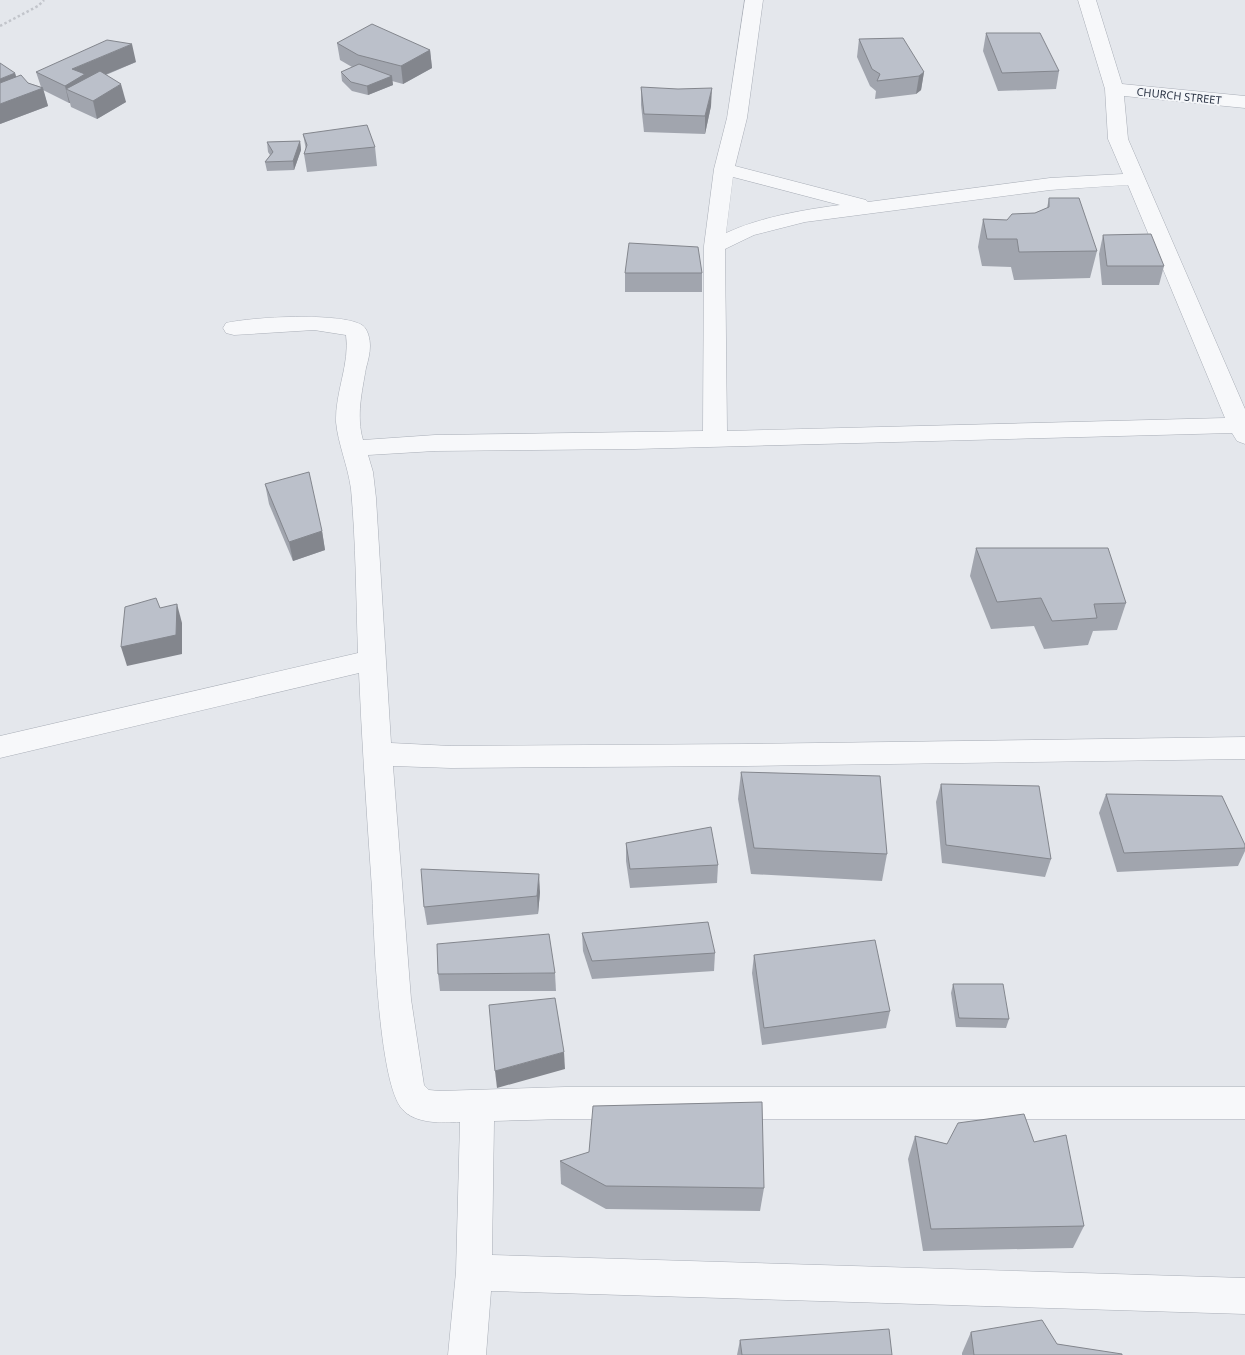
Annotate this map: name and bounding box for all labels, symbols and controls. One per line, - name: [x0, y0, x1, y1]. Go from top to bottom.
- street label: CHURCH STREET: [1136, 84, 1222, 107]

